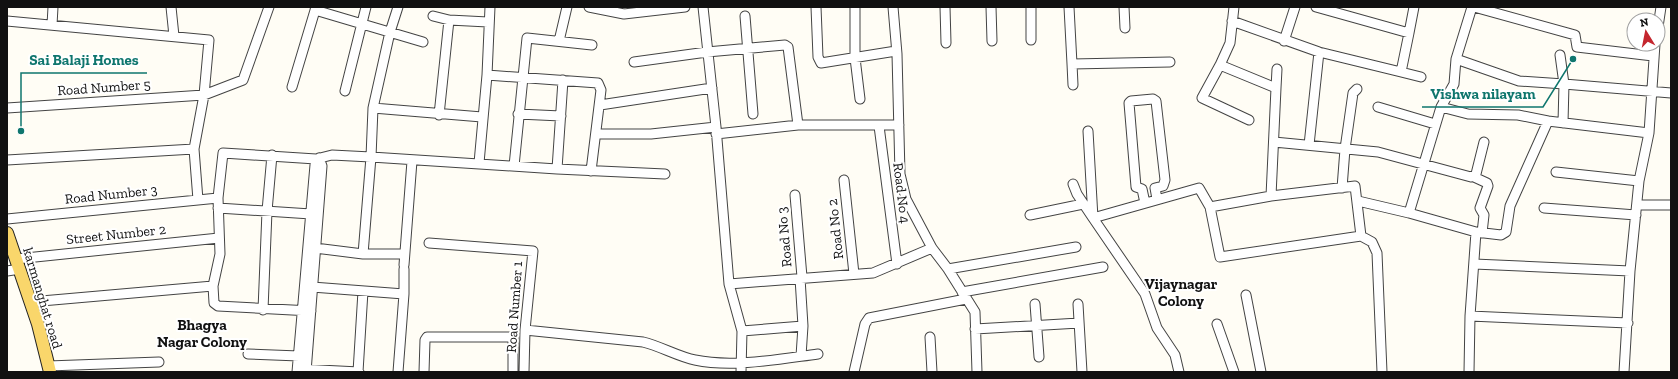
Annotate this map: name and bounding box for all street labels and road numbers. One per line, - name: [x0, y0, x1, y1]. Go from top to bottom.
- street label: Road Number 5: [57, 76, 151, 99]
- street label: Road No 4: [889, 162, 914, 225]
- street label: Road Number 3: [64, 181, 158, 208]
- street label: Road No 2: [824, 198, 847, 260]
- street label: Road No 3: [773, 206, 796, 268]
- street label: Street Number 2: [65, 221, 167, 248]
- street label: karmanghat road: [19, 245, 66, 351]
- street label: Road Number 1: [503, 260, 526, 353]

